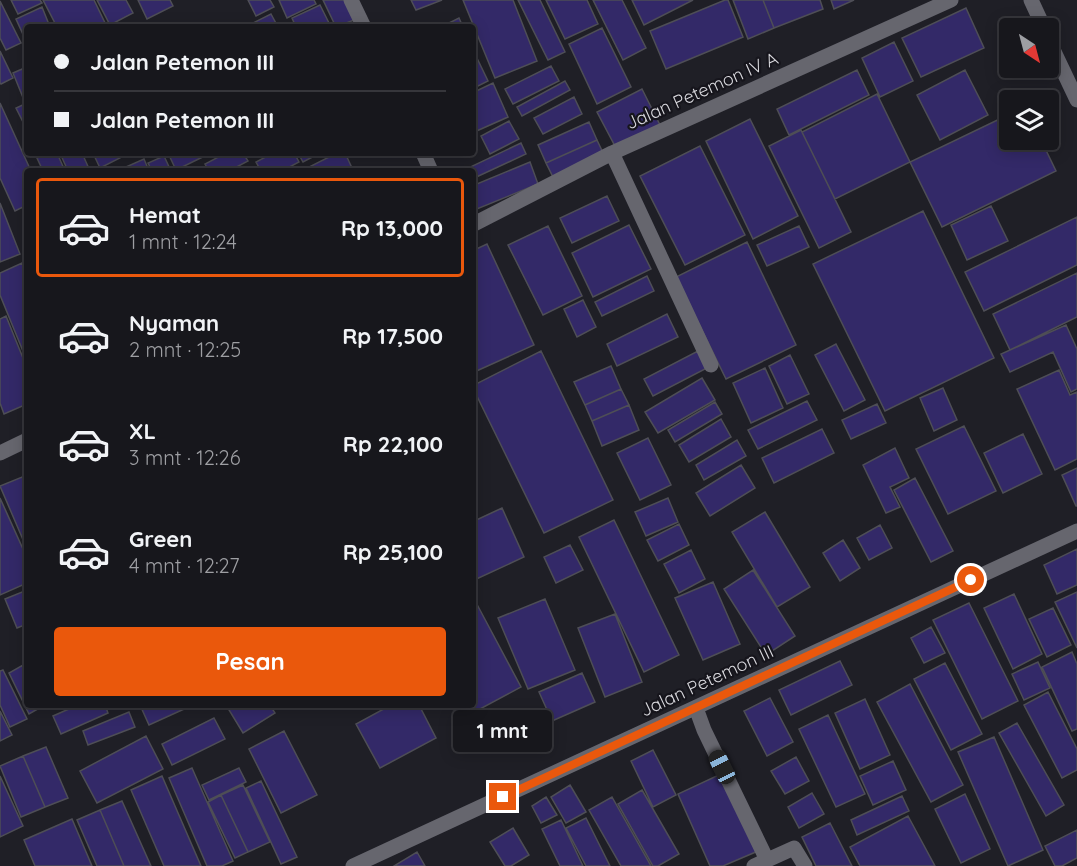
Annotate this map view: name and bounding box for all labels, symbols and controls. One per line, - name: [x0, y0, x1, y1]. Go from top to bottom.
- north arrow: [999, 18, 1059, 78]
- map controls: [999, 18, 1059, 150]
- street label: Jalan Petemon IV A: [622, 47, 782, 134]
- text: Jalan Petemon III: [90, 48, 274, 76]
- button: layers: [999, 90, 1059, 150]
- text: Jalan Petemon III: [90, 106, 274, 134]
- icon: car: [57, 201, 111, 255]
- text: Hemat: [129, 201, 201, 229]
- text: Rp 13,000: [341, 214, 443, 242]
- text: 1 mnt · 12:24: [129, 229, 237, 254]
- icon: car: [57, 309, 111, 363]
- text: Nyaman: [129, 309, 219, 337]
- text: Rp 17,500: [342, 322, 443, 350]
- text: 2 mnt · 12:25: [129, 337, 241, 362]
- icon: car: [57, 417, 111, 471]
- text: XL: [129, 417, 156, 445]
- text: Rp 22,100: [343, 430, 443, 458]
- text: 3 mnt · 12:26: [129, 445, 240, 470]
- icon: car: [57, 525, 111, 579]
- text: Green: [129, 525, 192, 553]
- text: Rp 25,100: [343, 538, 443, 566]
- text: 4 mnt · 12:27: [129, 553, 240, 578]
- route start: [957, 566, 984, 593]
- button: Pesan: [54, 627, 446, 696]
- street label: Jalan Petemon III: [636, 640, 777, 722]
- callout: 1 mnt: [454, 710, 552, 752]
- text: 1 mnt: [477, 718, 528, 743]
- car: [706, 747, 738, 787]
- route end: [489, 783, 516, 810]

